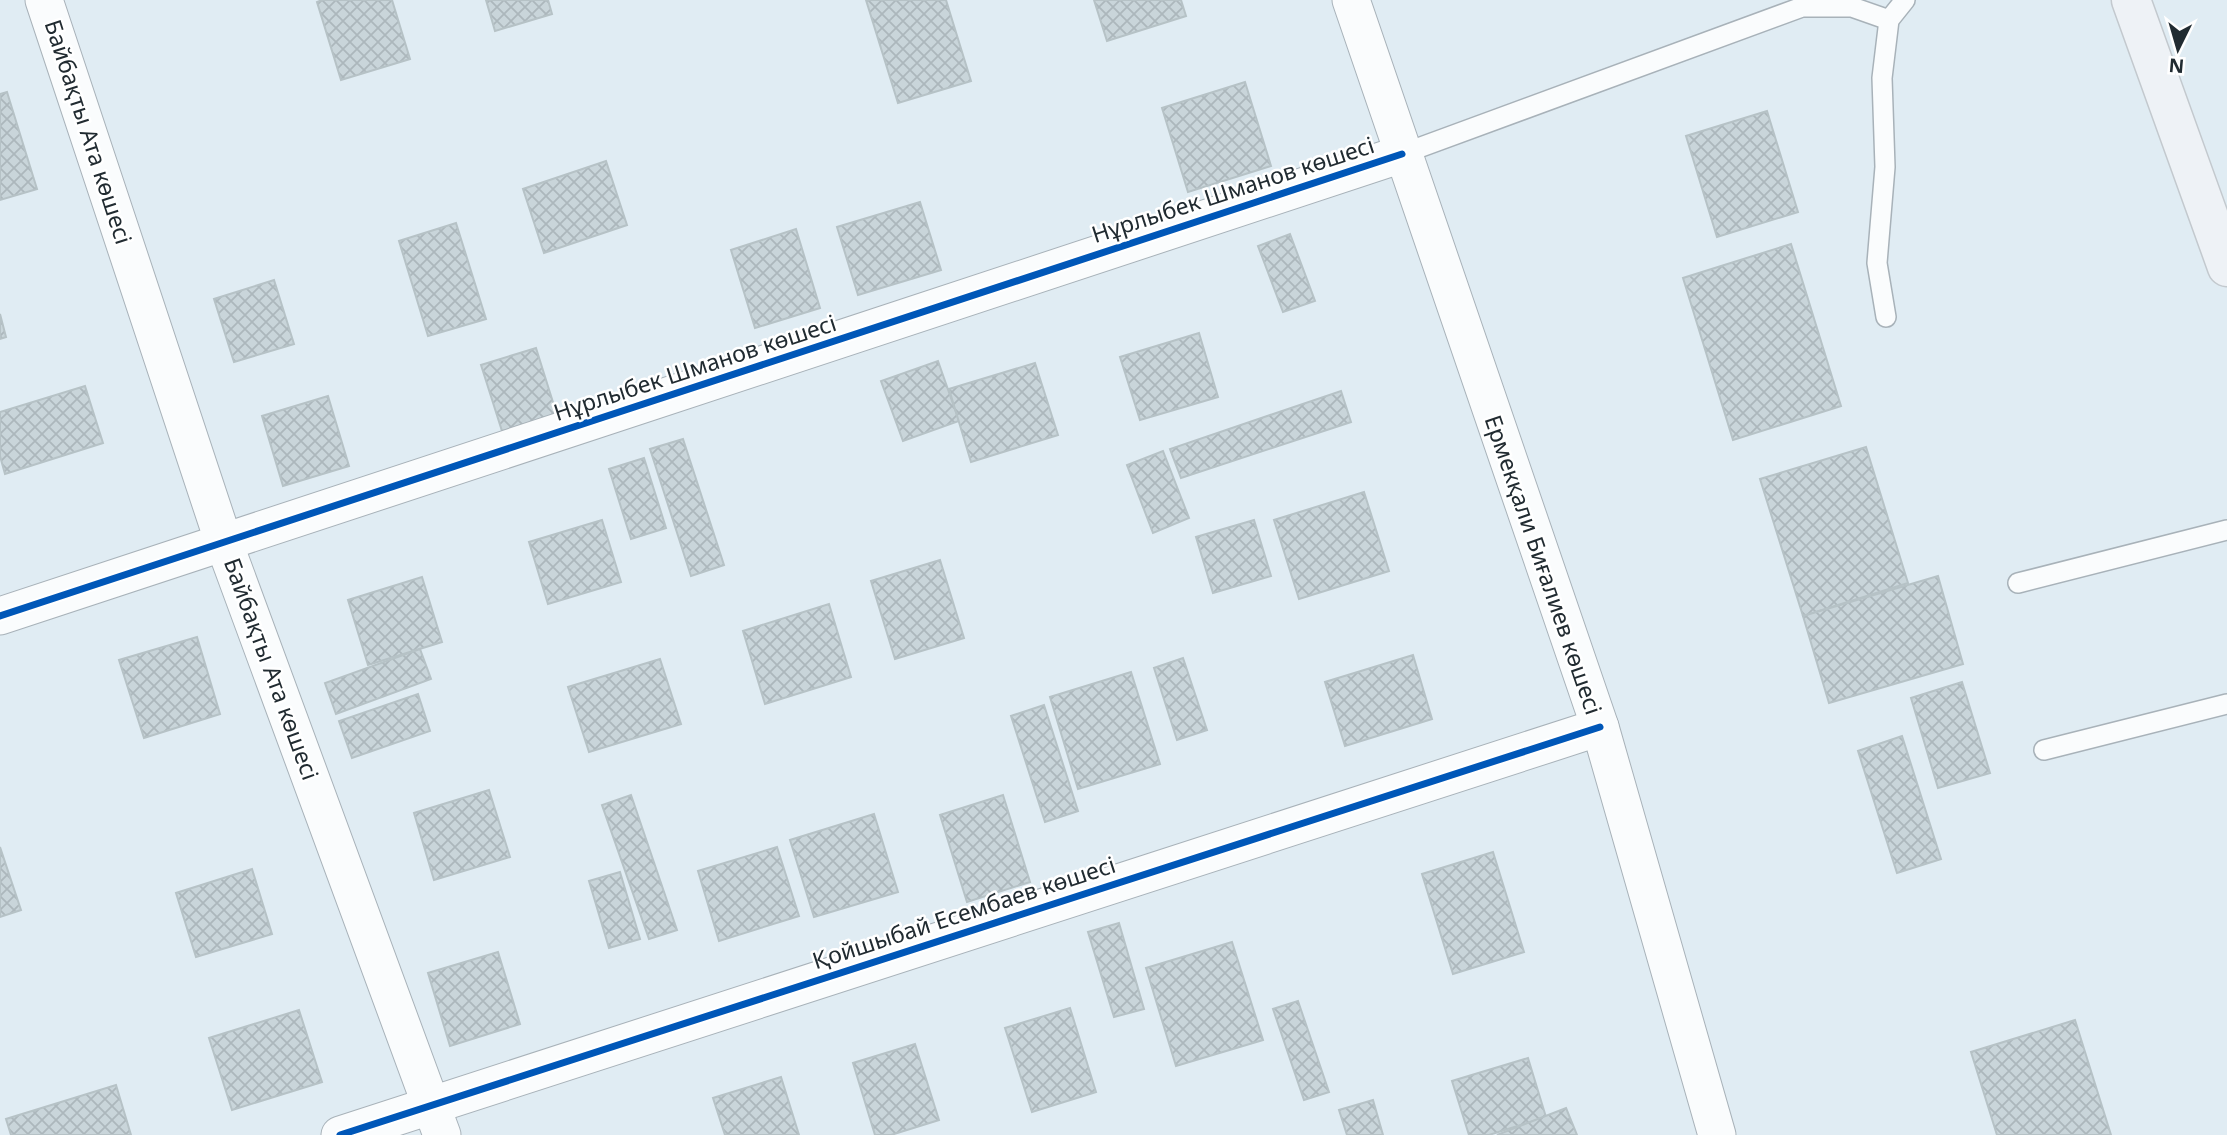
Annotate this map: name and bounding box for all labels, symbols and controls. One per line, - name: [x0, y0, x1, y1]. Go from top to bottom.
- north arrow: [2143, 14, 2213, 84]
- street label: Байбақты Ата көшесі: [38, 15, 140, 248]
- text: N: [2168, 52, 2185, 80]
- street label: Нұрлыбек Шманов көшесі: [1087, 128, 1378, 250]
- street label: Нұрлыбек Шманов көшесі: [549, 306, 840, 428]
- street label: Ермекқали Биғалиев көшесі: [1478, 411, 1610, 719]
- street label: Байбақты Ата көшесі: [217, 553, 327, 784]
- street label: Қойшыбай Есембаев көшесі: [808, 848, 1119, 976]

